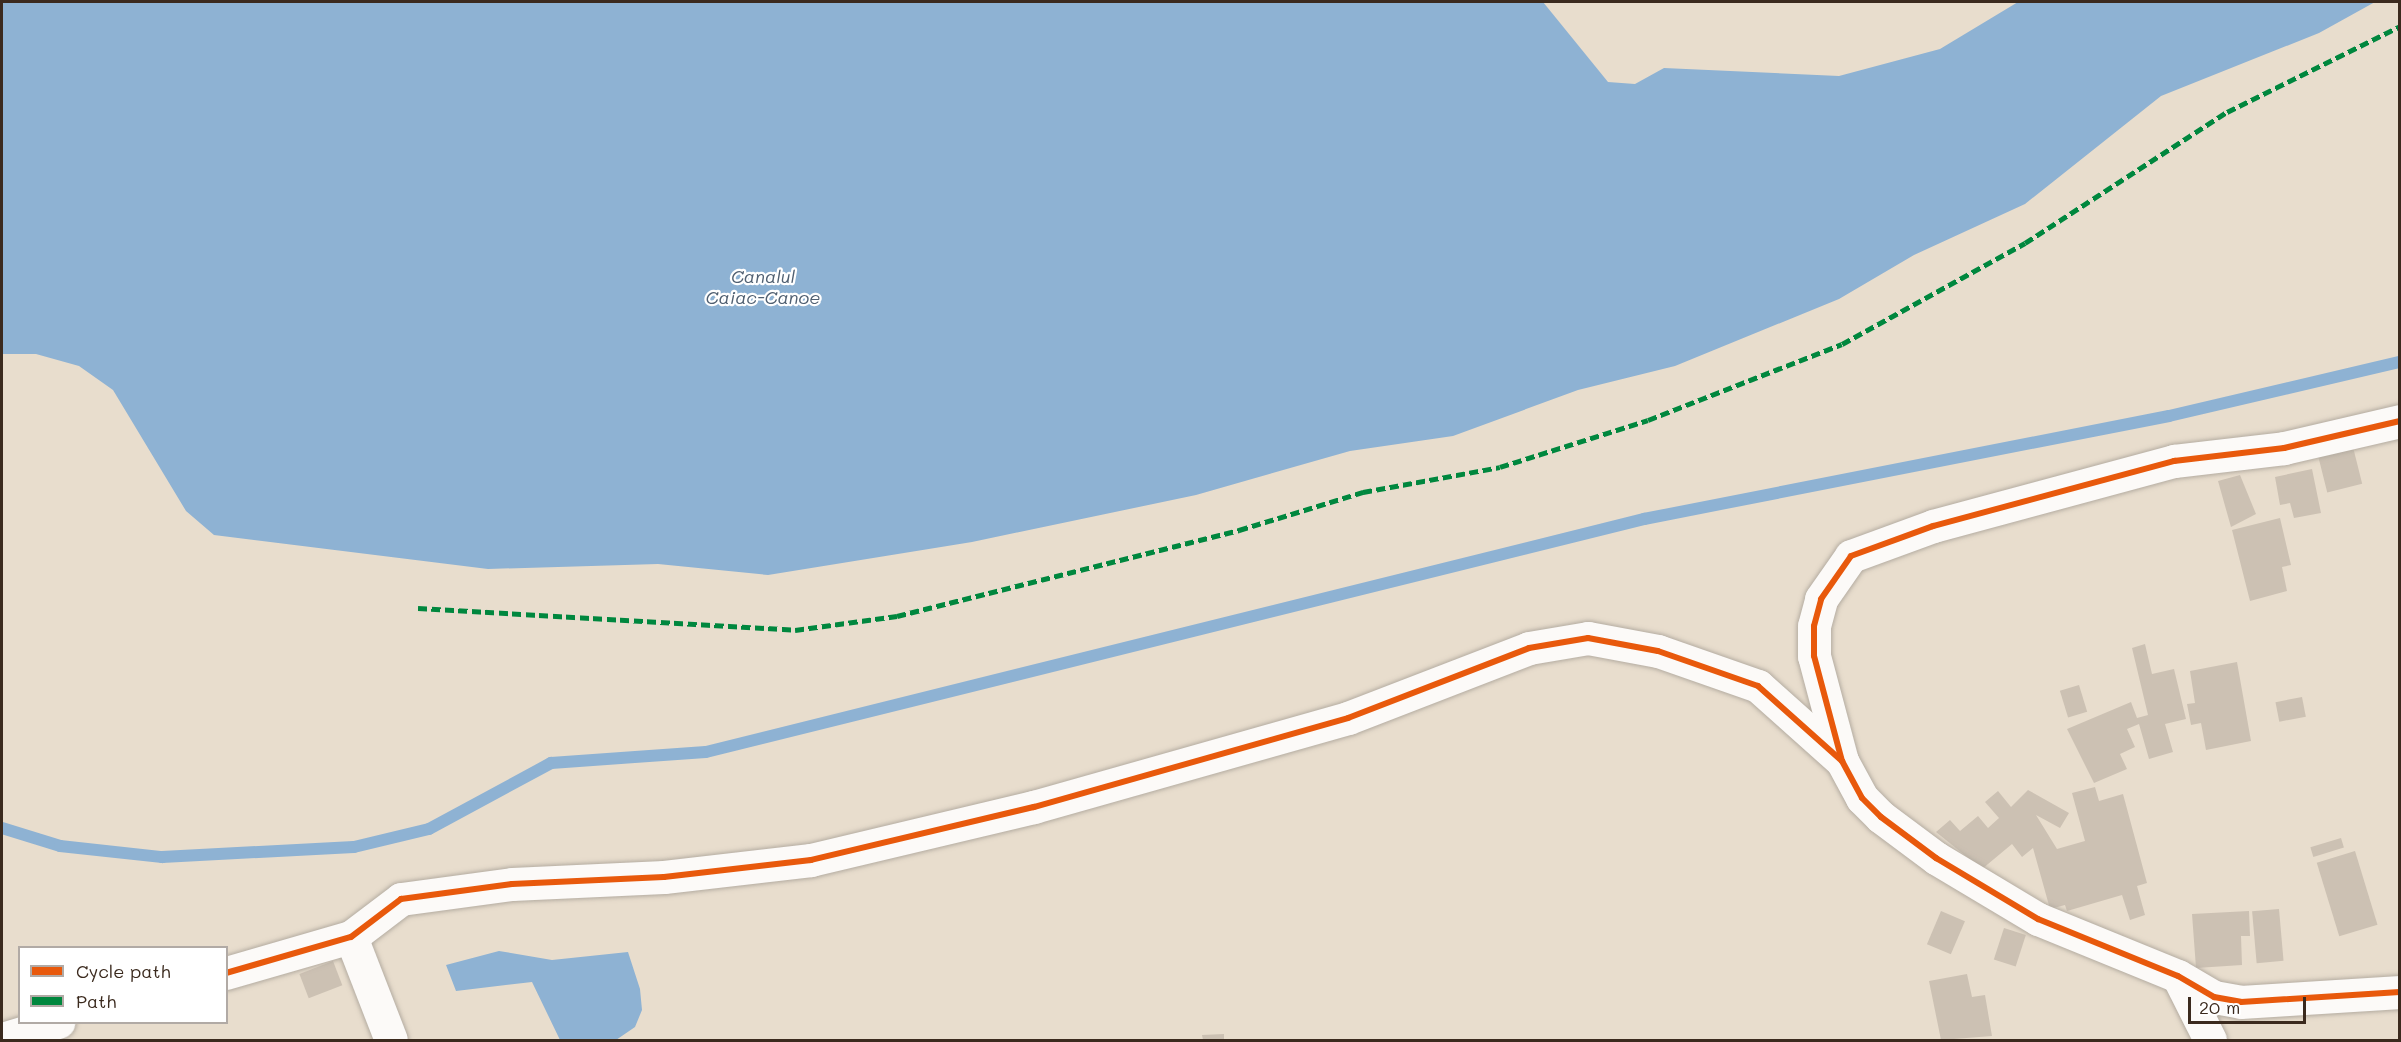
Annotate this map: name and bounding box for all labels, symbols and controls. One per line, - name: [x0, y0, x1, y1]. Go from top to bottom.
- water label: Canalul Caiac-Canoe: [706, 266, 820, 308]
- legend: [18, 946, 228, 1024]
- text: Cycle path: [76, 959, 171, 983]
- scale bar: [2191, 985, 2310, 1023]
- text: Path: [76, 989, 116, 1013]
- text: 20 m: [2199, 995, 2240, 1019]

